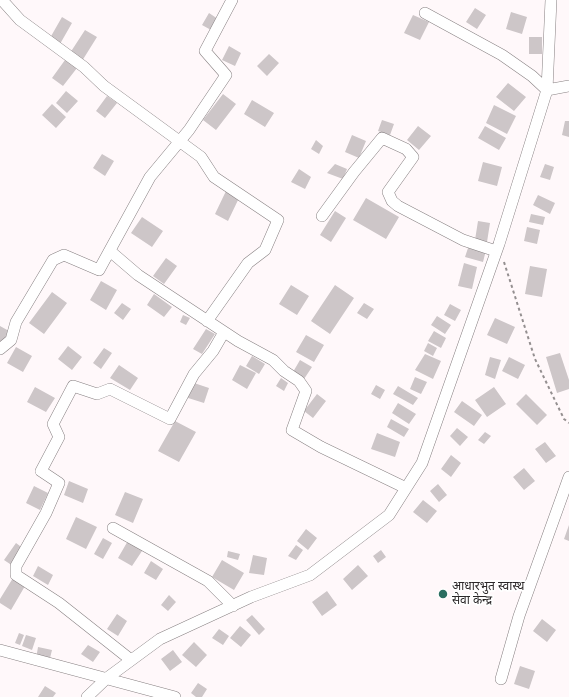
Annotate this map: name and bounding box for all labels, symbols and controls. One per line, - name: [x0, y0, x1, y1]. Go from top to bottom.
- place label: आधारभुत स्वास्थ सेवा केन्द्र: [452, 580, 524, 608]
- marker: आधारभुत स्वास्थ सेवा केन्द्र: [437, 588, 449, 600]

